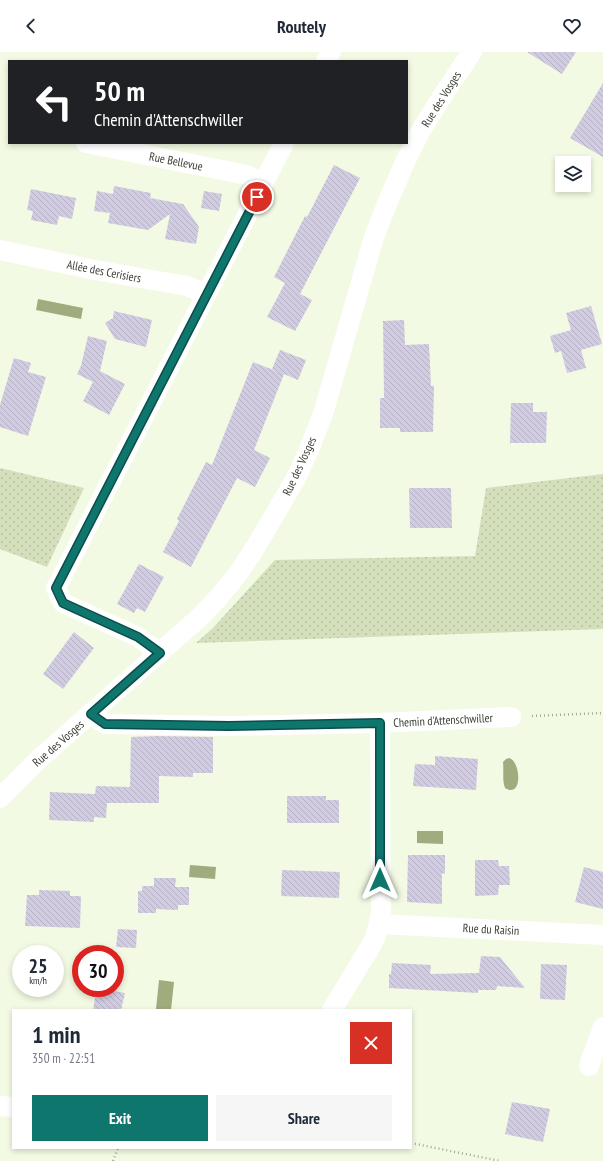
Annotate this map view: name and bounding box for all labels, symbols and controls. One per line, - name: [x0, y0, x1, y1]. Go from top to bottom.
- icon: back: [20, 15, 42, 37]
- text: Routely: [277, 15, 326, 38]
- icon: heart: [561, 15, 583, 37]
- street label: Rue des Vosges: [418, 68, 464, 130]
- text: 50 m: [94, 72, 145, 109]
- icon: left: [28, 76, 80, 128]
- text: Chemin d'Attenschwiller: [94, 108, 243, 131]
- street label: Rue Bellevue: [148, 148, 204, 174]
- map controls: [555, 156, 591, 192]
- button: layers: [555, 156, 591, 192]
- pin: [240, 180, 274, 214]
- icon: arrive: [246, 186, 268, 208]
- street label: Allée des Cerisiers: [66, 256, 142, 286]
- street label: Rue des Vosges: [279, 434, 319, 498]
- street label: Chemin d'Attenschwiller: [393, 710, 494, 730]
- street label: Rue des Vosges: [29, 717, 87, 769]
- position arrow: [359, 859, 401, 901]
- street label: Rue du Raisin: [462, 920, 520, 938]
- speed limit sign: 30: [72, 945, 124, 997]
- text: 25: [28, 953, 48, 979]
- text: km/h: [29, 974, 47, 987]
- text: 1 min: [32, 1019, 80, 1050]
- button: close: [350, 1022, 392, 1064]
- text: 350 m · 22:51: [32, 1050, 95, 1067]
- button: Exit: [32, 1095, 208, 1141]
- button: Share: [216, 1095, 392, 1141]

